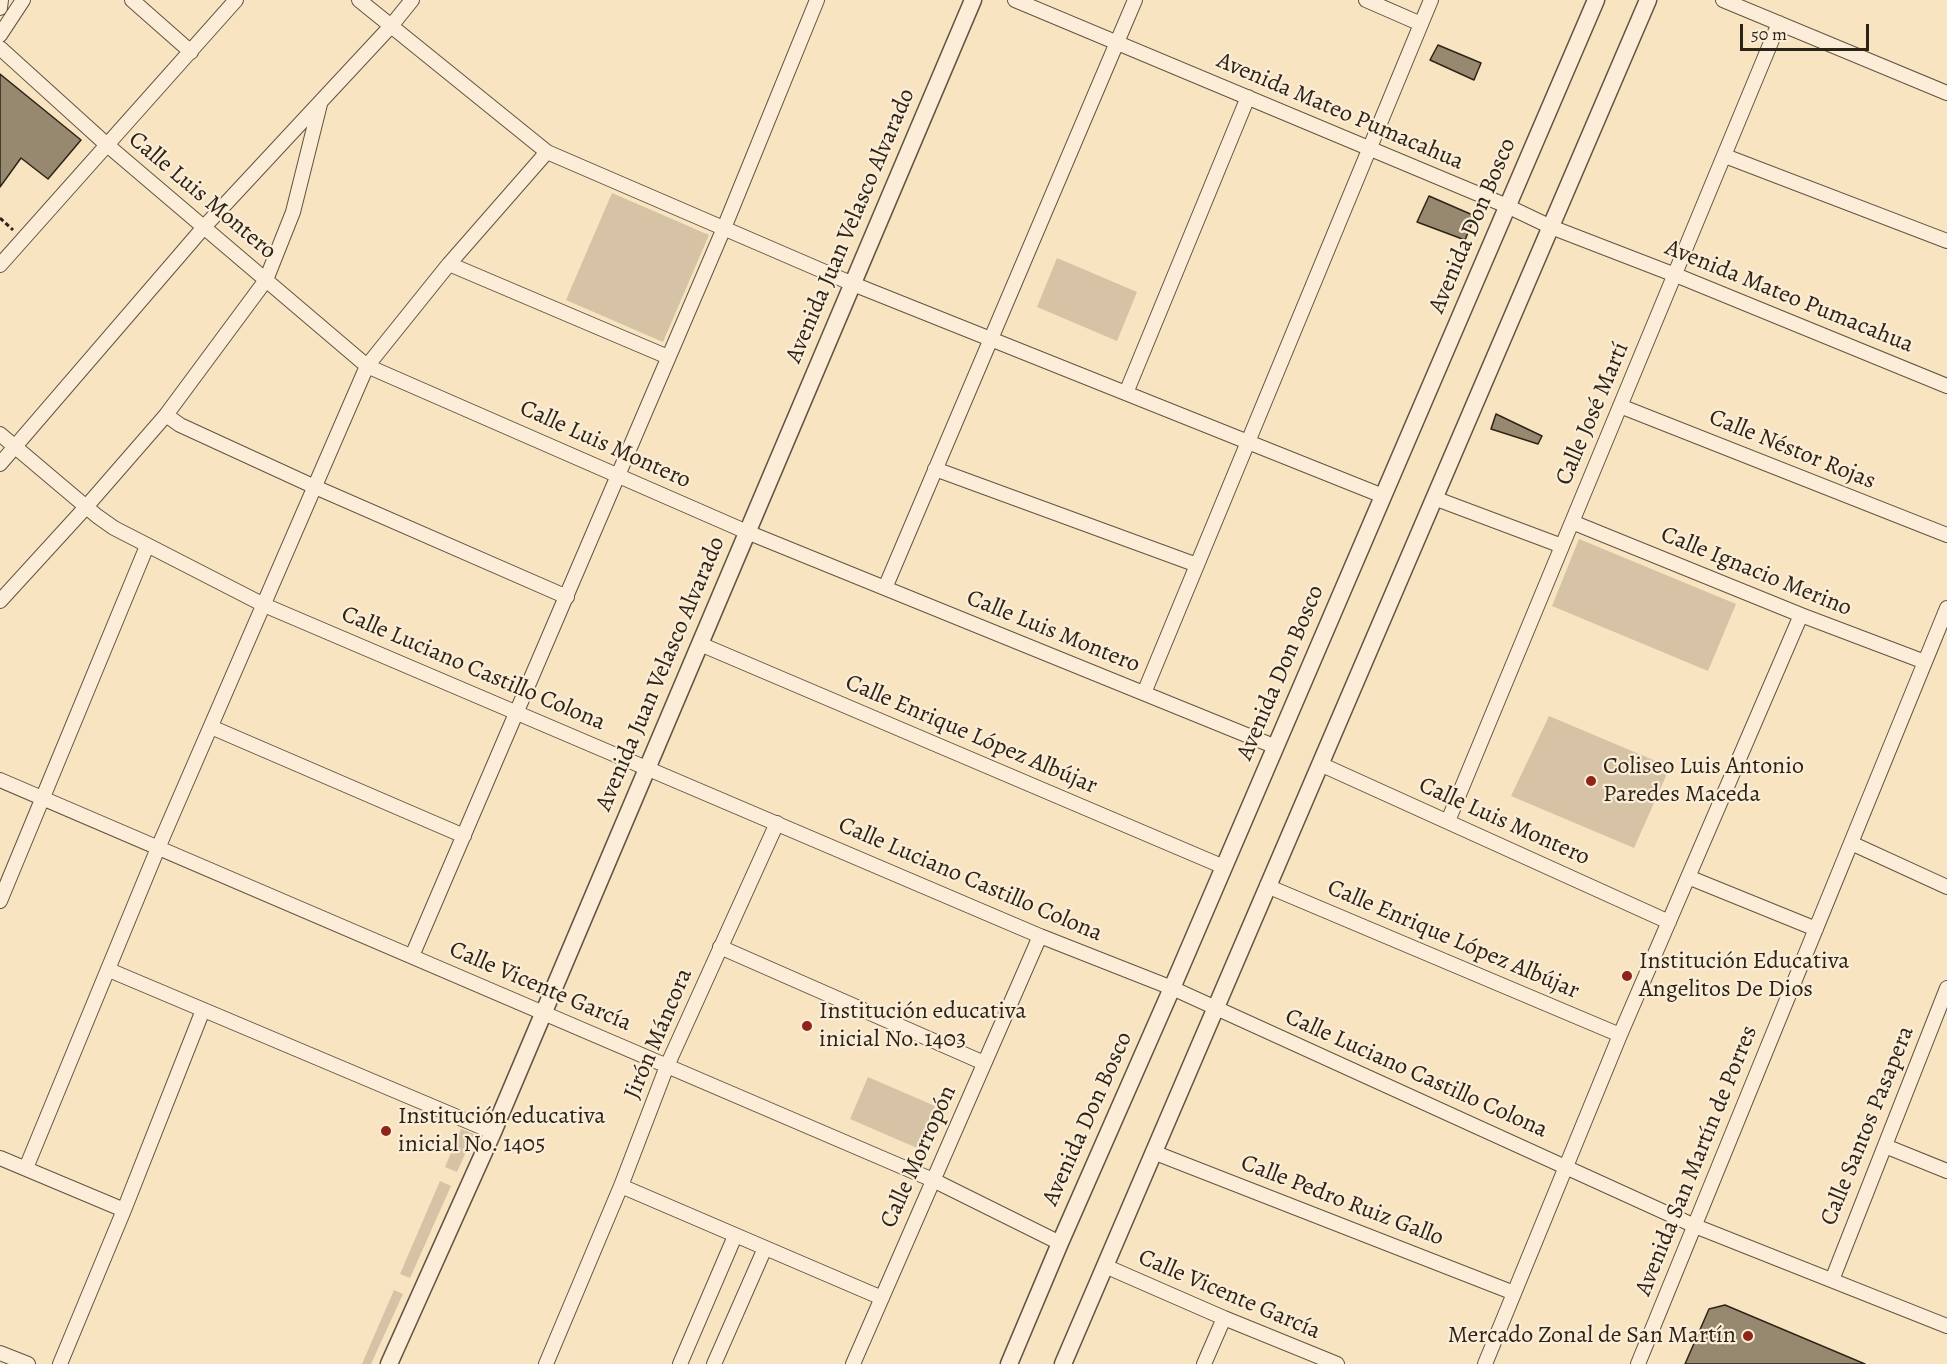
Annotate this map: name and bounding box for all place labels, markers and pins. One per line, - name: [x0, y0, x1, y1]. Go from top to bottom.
- place label: Coliseo Luis Antonio Paredes Maceda: [1603, 753, 1804, 809]
- marker: Coliseo Luis Antonio Paredes Maceda: [1584, 774, 1598, 788]
- place label: Institución Educativa Angelitos De Dios: [1639, 948, 1849, 1004]
- marker: Institución Educativa Angelitos De Dios: [1620, 969, 1634, 983]
- place label: Institución educativa inicial No. 1403: [819, 998, 1027, 1054]
- marker: Institución educativa inicial No. 1403: [800, 1019, 814, 1033]
- place label: Institución educativa inicial No. 1405: [398, 1103, 606, 1159]
- marker: Institución educativa inicial No. 1405: [379, 1124, 393, 1138]
- place label: Mercado Zonal de San Martín: [1448, 1322, 1736, 1350]
- marker: Mercado Zonal de San Martín: [1741, 1329, 1755, 1343]

